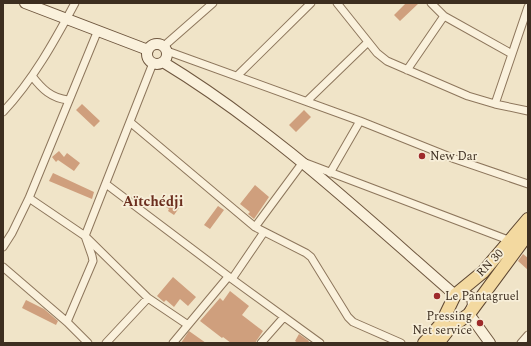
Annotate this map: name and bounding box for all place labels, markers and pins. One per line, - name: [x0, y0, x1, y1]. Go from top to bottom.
- place label: New Dar: [430, 147, 478, 166]
- marker: New Dar: [417, 151, 427, 161]
- place label: Le Pantagruel: [445, 287, 519, 306]
- marker: Le Pantagruel: [432, 291, 442, 301]
- place label: Pressing Net service: [413, 307, 472, 340]
- marker: Pressing Net service: [475, 318, 485, 328]

